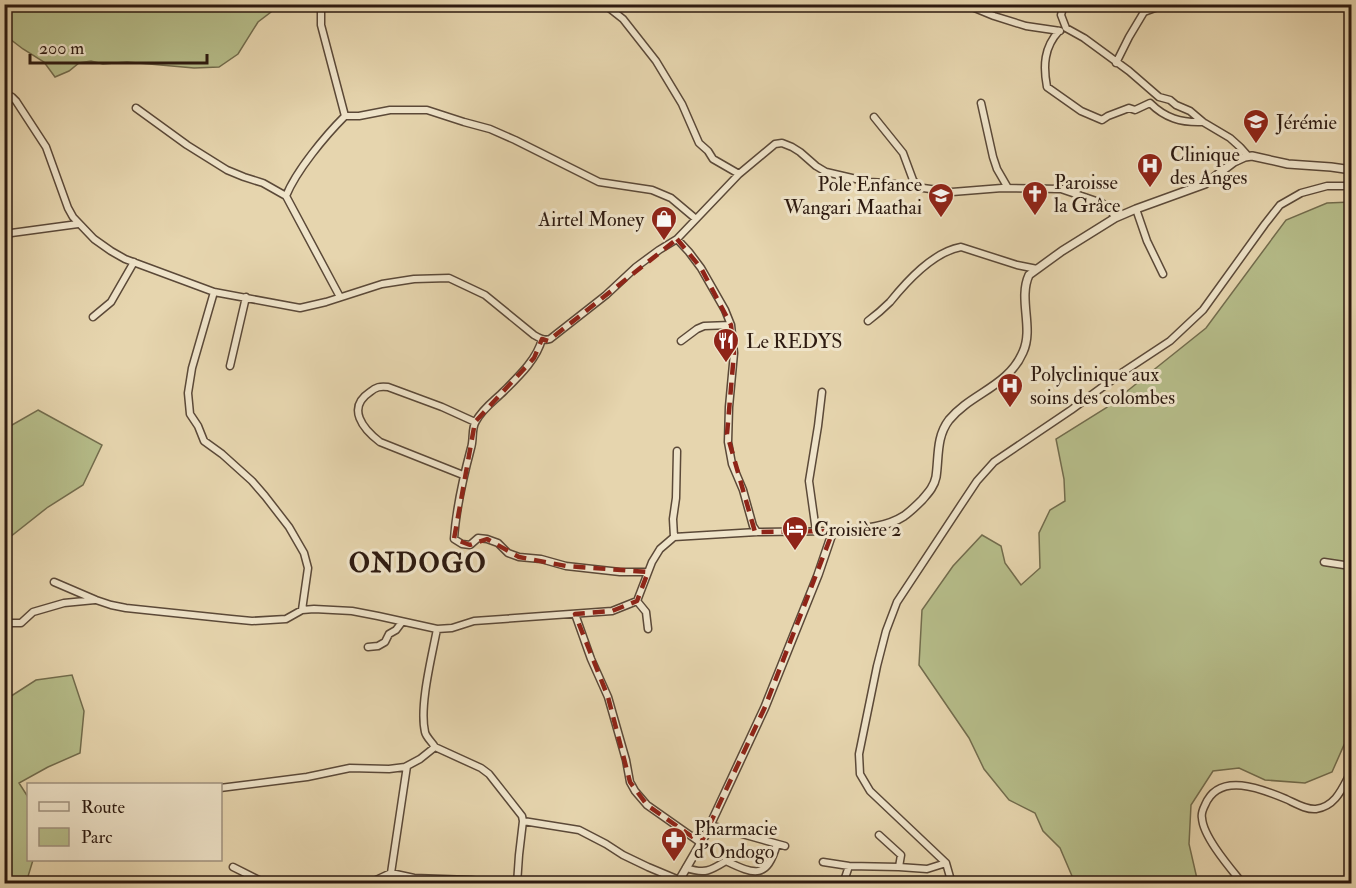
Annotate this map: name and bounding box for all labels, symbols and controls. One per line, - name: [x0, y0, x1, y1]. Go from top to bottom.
- scale bar: [30, 27, 207, 65]
- text: 200 m: [39, 37, 84, 60]
- school or university icon: Jérémie: [1241, 107, 1271, 145]
- place label: Jérémie: [1275, 110, 1337, 135]
- place label: Clinique des Anges: [1170, 142, 1247, 190]
- hospital icon: Clinique des Anges: [1135, 151, 1165, 189]
- place label: Paroisse la Grâce: [1054, 170, 1120, 218]
- place label: Pole Enfance Wangari Maathai: [783, 172, 922, 220]
- church icon: Paroisse la Grâce: [1020, 179, 1050, 217]
- school or university icon: Pole Enfance Wangari Maathai: [926, 181, 956, 219]
- shop icon: Airtel Money: [649, 204, 679, 242]
- place label: Airtel Money: [537, 207, 645, 232]
- restaurant icon: Le REDYS: [711, 326, 741, 364]
- place label: Le REDYS: [746, 329, 842, 354]
- place label: Polyclinique aux soins des colombes: [1030, 362, 1175, 410]
- hospital icon: Polyclinique aux soins des colombes: [995, 371, 1025, 409]
- hotel icon: Croisière 2: [780, 514, 810, 552]
- place label: Croisière 2: [814, 517, 901, 542]
- district label: ONDOGO: [349, 548, 487, 580]
- legend: [27, 783, 222, 861]
- text: Route: [81, 796, 125, 819]
- place label: Pharmacie d'Ondogo: [694, 816, 777, 864]
- pharmacy icon: Pharmacie d'Ondogo: [659, 825, 689, 863]
- text: Parc: [81, 826, 112, 849]

